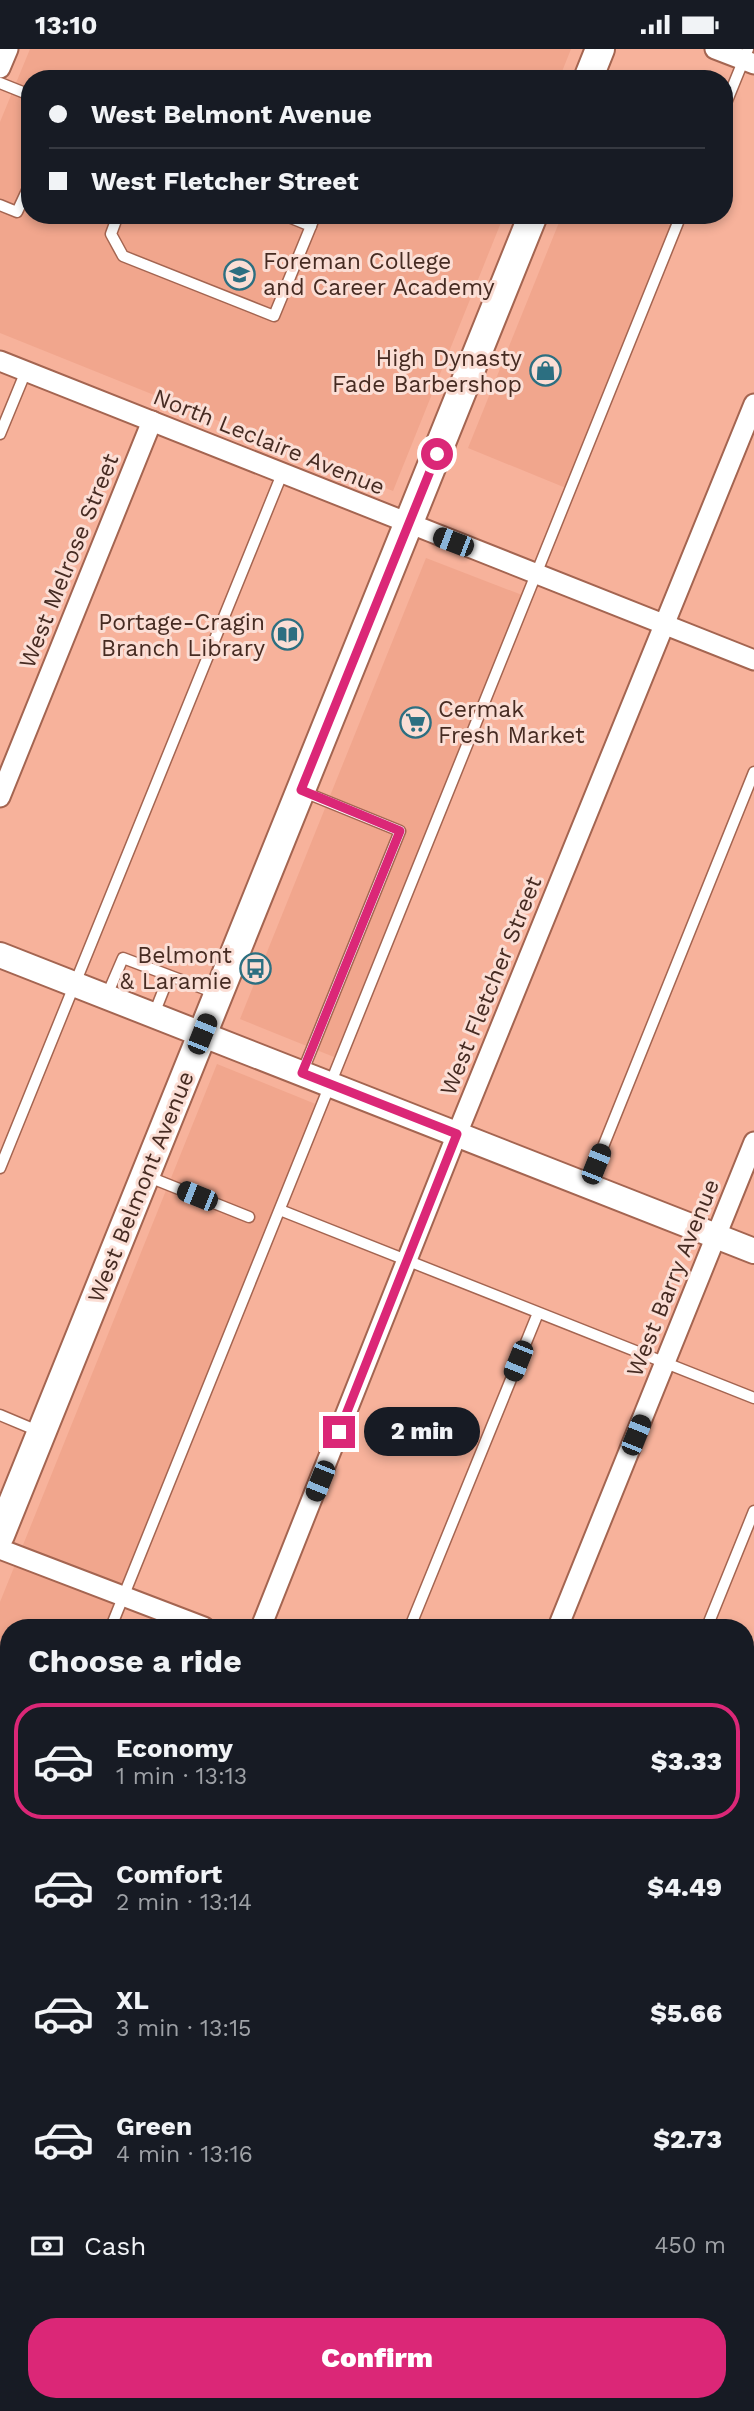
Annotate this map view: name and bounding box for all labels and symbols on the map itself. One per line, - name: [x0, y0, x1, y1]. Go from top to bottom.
- place label: Foreman College and Career Academy: [263, 248, 495, 301]
- school or university icon: Foreman College and Career Academy: [223, 257, 257, 291]
- place label: High Dynasty Fade Barbershop: [332, 345, 522, 398]
- shop icon: High Dynasty Fade Barbershop: [528, 354, 562, 388]
- street label: North Leclaire Avenue: [149, 383, 389, 501]
- route start: [421, 438, 453, 470]
- street label: West Melrose Street: [14, 449, 125, 672]
- car: [430, 525, 477, 559]
- place label: Portage-Cragin Branch Library: [98, 609, 265, 662]
- library icon: Portage-Cragin Branch Library: [271, 618, 305, 652]
- place label: Cermak Fresh Market: [438, 696, 585, 749]
- supermarket icon: Cermak Fresh Market: [398, 705, 432, 739]
- street label: West Fletcher Street: [435, 872, 548, 1100]
- place label: Belmont & Laramie: [120, 942, 232, 995]
- bus stop icon: Belmont & Laramie: [238, 951, 272, 985]
- car: [185, 1011, 220, 1057]
- street label: West Belmont Avenue: [82, 1067, 200, 1307]
- car: [579, 1141, 614, 1187]
- street label: West Barry Avenue: [621, 1175, 725, 1381]
- car: [174, 1178, 221, 1214]
- car: [501, 1338, 536, 1384]
- callout: 2 min: [364, 1407, 479, 1457]
- car: [619, 1412, 654, 1458]
- route end: [323, 1416, 355, 1448]
- car: [303, 1458, 338, 1504]

